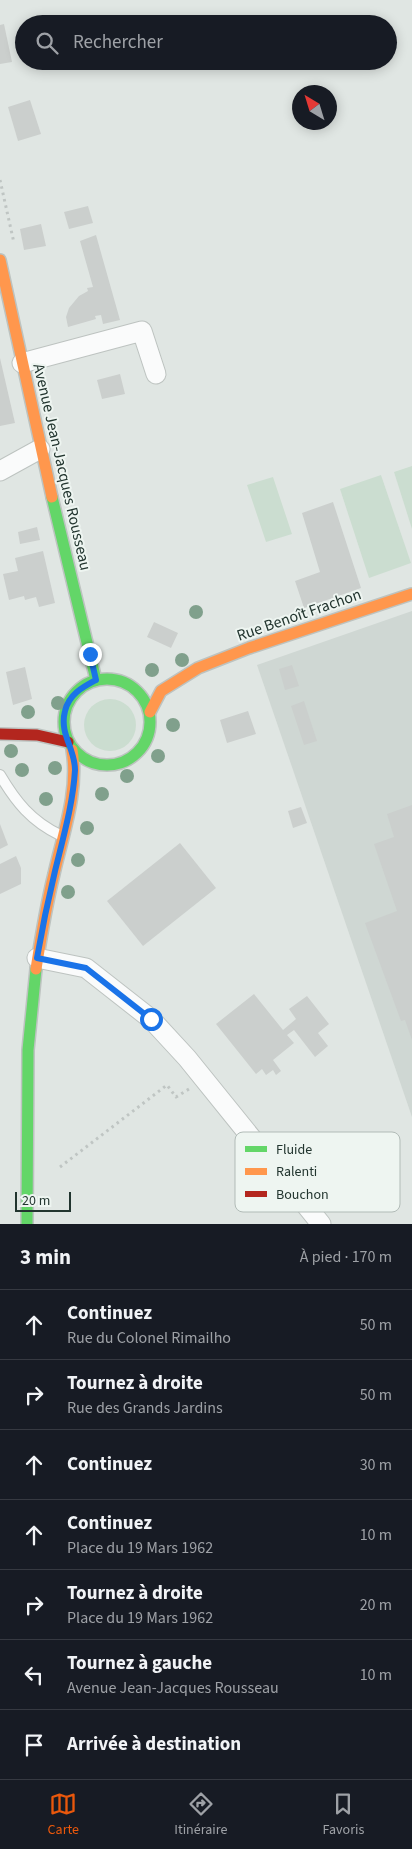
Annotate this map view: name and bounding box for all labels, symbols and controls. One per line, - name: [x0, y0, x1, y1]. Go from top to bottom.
- search box: [15, 15, 397, 70]
- icon: search: [33, 29, 61, 57]
- text: Rechercher: [73, 29, 163, 56]
- north arrow: [292, 85, 337, 130]
- street label: Avenue Jean-Jacques Rousseau: [27, 361, 97, 573]
- street label: Rue Benoît Frachon: [234, 583, 364, 647]
- route end: [79, 643, 102, 666]
- route start: [140, 1008, 163, 1031]
- legend: [235, 1132, 400, 1212]
- text: Fluide: [276, 1140, 312, 1160]
- text: Ralenti: [276, 1162, 317, 1182]
- text: Bouchon: [276, 1185, 329, 1205]
- scale bar: [15, 1189, 71, 1212]
- text: 20 m: [22, 1191, 50, 1211]
- text: 3 min: [20, 1242, 71, 1272]
- text: À pied · 170 m: [300, 1246, 392, 1268]
- text: Continuez: [67, 1300, 152, 1327]
- icon: ahead: [20, 1311, 48, 1339]
- text: 50 m: [360, 1314, 392, 1336]
- text: Rue du Colonel Rimailho: [67, 1327, 231, 1349]
- text: Tournez à droite: [67, 1370, 203, 1397]
- icon: right: [20, 1381, 48, 1409]
- text: 50 m: [360, 1384, 392, 1406]
- text: Rue des Grands Jardins: [67, 1397, 223, 1419]
- icon: ahead: [20, 1451, 48, 1479]
- text: Continuez: [67, 1451, 152, 1478]
- text: 30 m: [360, 1454, 392, 1476]
- text: Continuez: [67, 1510, 152, 1537]
- icon: ahead: [20, 1521, 48, 1549]
- text: 10 m: [360, 1524, 392, 1546]
- text: Place du 19 Mars 1962: [67, 1537, 213, 1559]
- text: Tournez à droite: [67, 1580, 203, 1607]
- icon: right: [20, 1591, 48, 1619]
- text: 20 m: [360, 1594, 392, 1616]
- text: Place du 19 Mars 1962: [67, 1607, 213, 1629]
- text: Tournez à gauche: [67, 1650, 212, 1677]
- icon: left: [20, 1661, 48, 1689]
- text: 10 m: [360, 1664, 392, 1686]
- text: Avenue Jean-Jacques Rousseau: [67, 1677, 279, 1699]
- icon: arrive: [20, 1731, 48, 1759]
- text: Arrivée à destination: [67, 1731, 241, 1758]
- tab: Carte: [48, 1790, 79, 1840]
- tab: Itinéraire: [174, 1790, 227, 1840]
- tab: Favoris: [323, 1790, 364, 1840]

